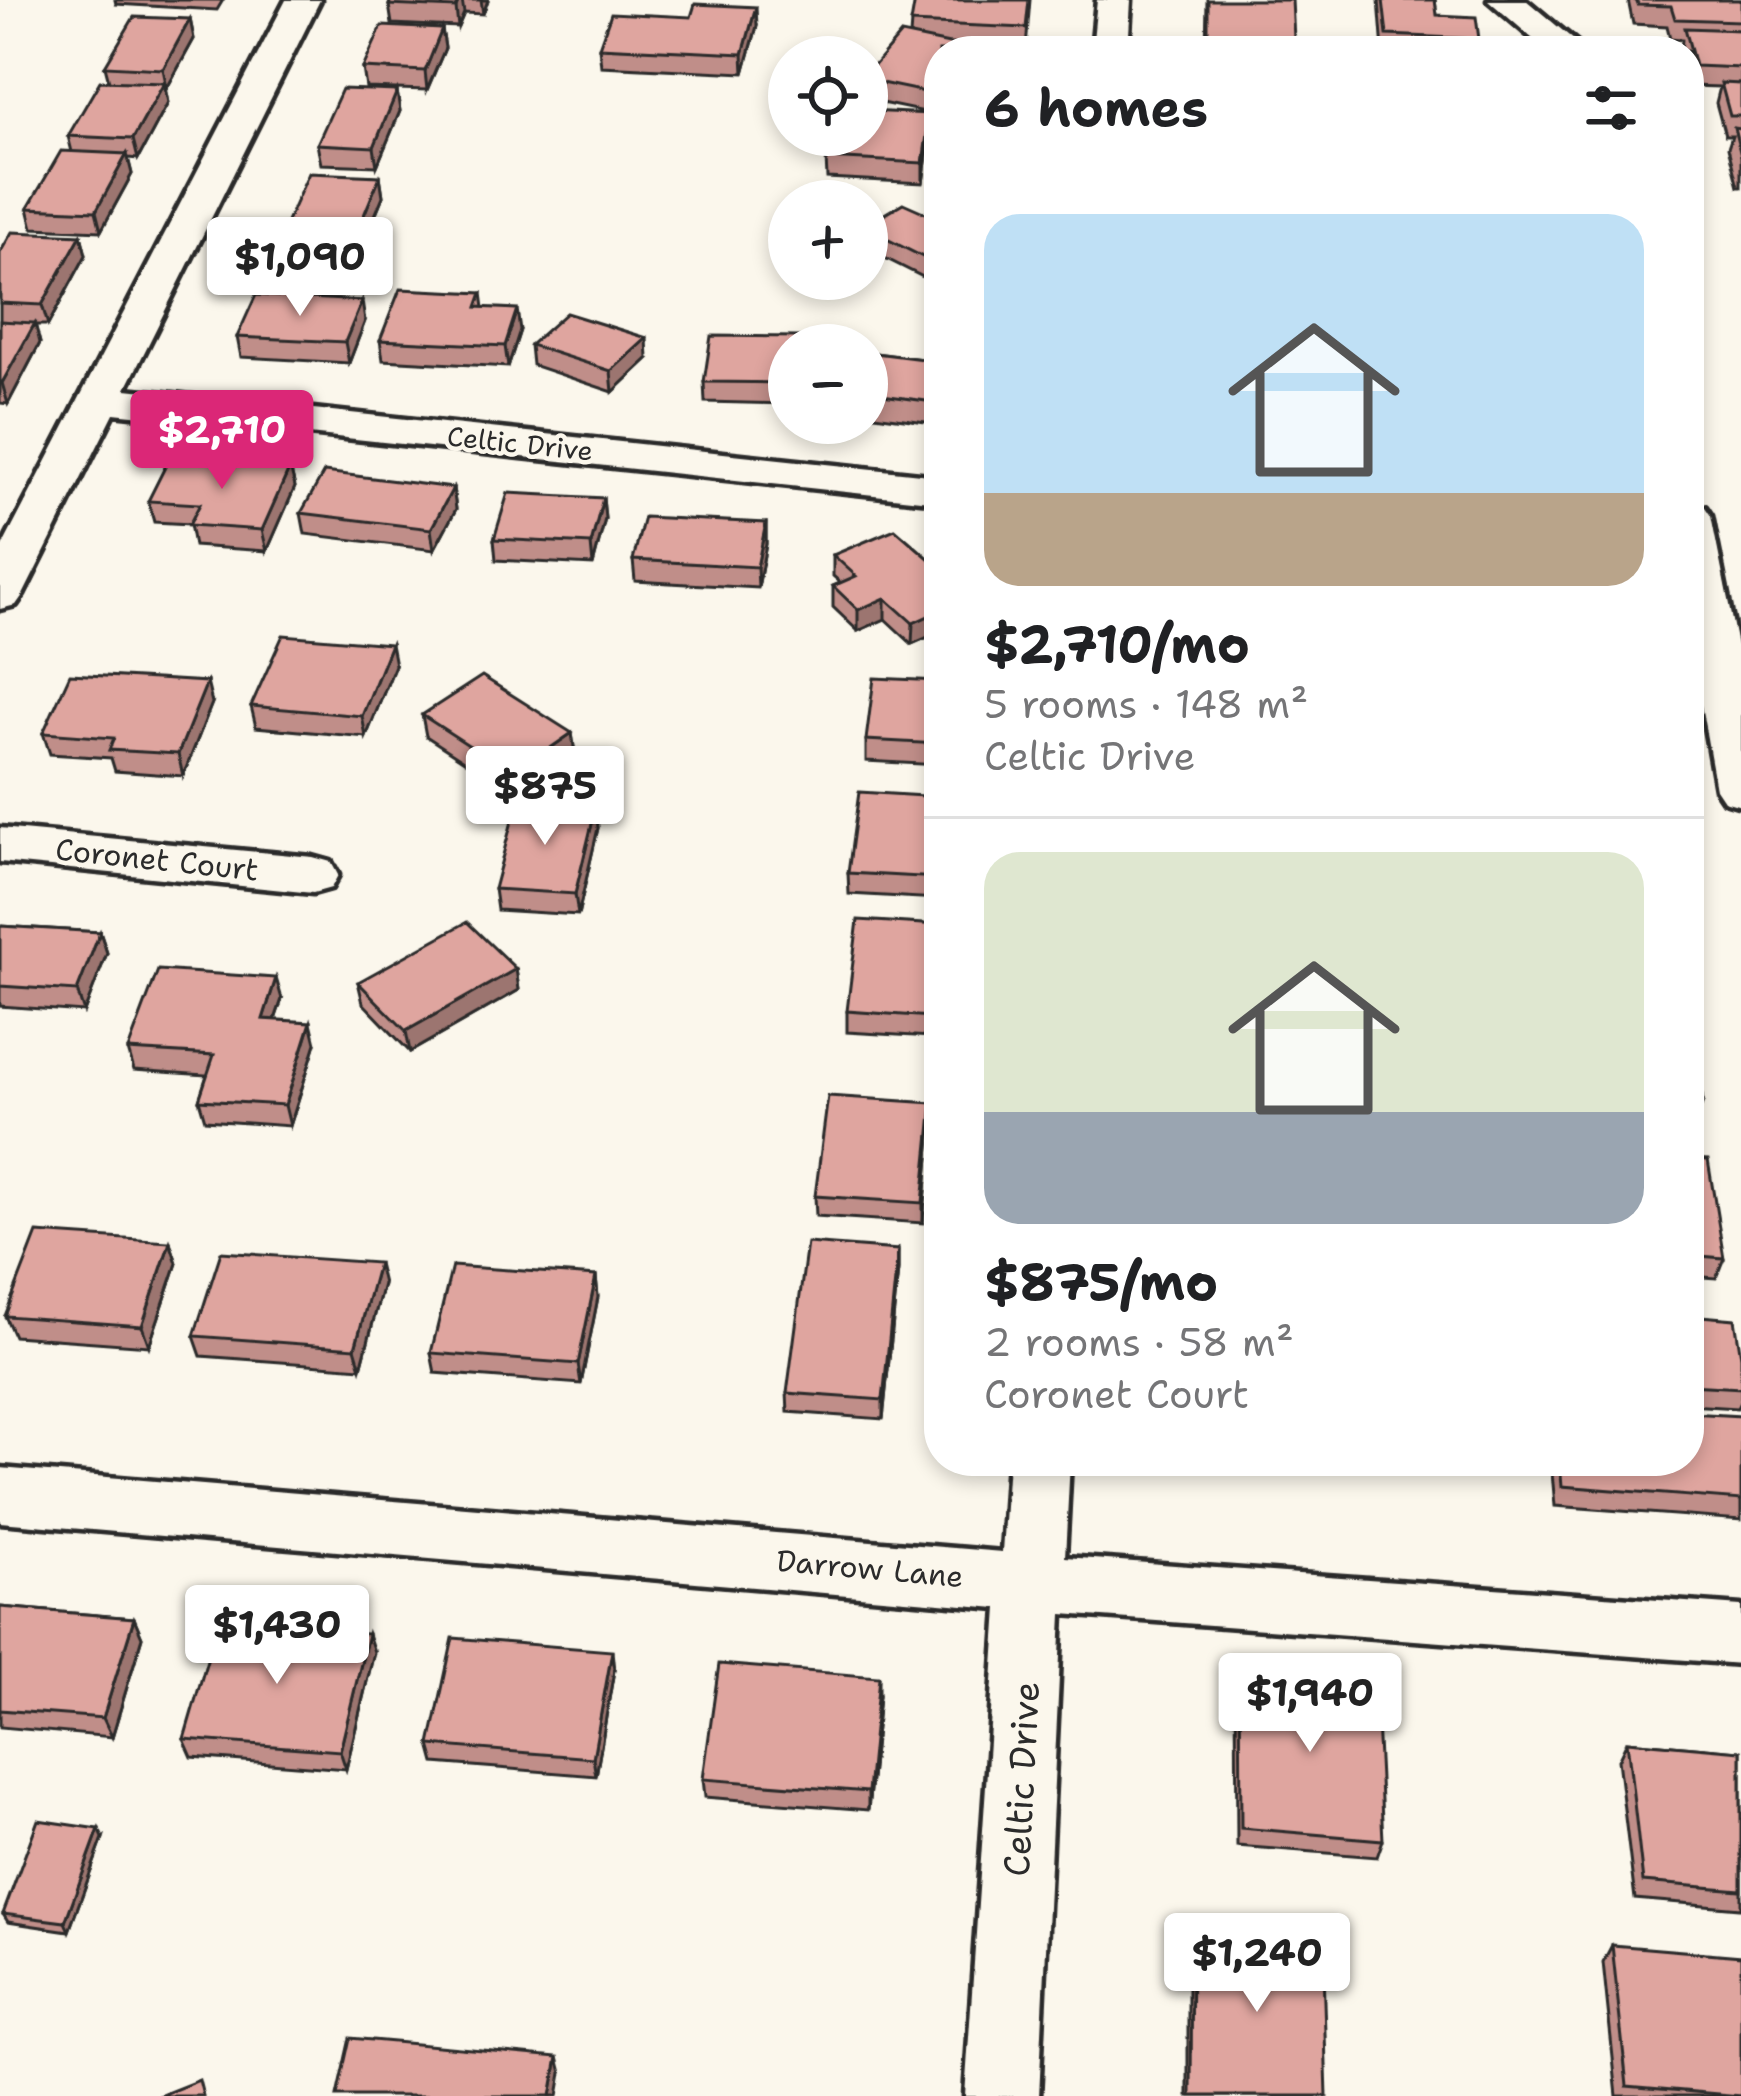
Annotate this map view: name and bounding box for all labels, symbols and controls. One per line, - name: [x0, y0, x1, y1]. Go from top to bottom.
- map controls: [768, 36, 888, 444]
- button: locate: [768, 36, 888, 156]
- text: 6 homes: [984, 74, 1208, 142]
- icon: filters: [1578, 75, 1644, 141]
- button: +: [768, 180, 888, 300]
- pin: $1,090: [202, 217, 398, 319]
- text: $1,090: [234, 230, 366, 282]
- icon: home: [1206, 292, 1422, 508]
- button: −: [768, 324, 888, 444]
- pin: $2,710: [124, 390, 320, 492]
- text: $2,710: [157, 403, 287, 455]
- street label: Celtic Drive: [445, 417, 595, 470]
- text: $2,710/mo: [984, 610, 1250, 678]
- text: 5 rooms · 148 m²: [984, 678, 1308, 730]
- text: Celtic Drive: [984, 730, 1195, 782]
- pin: $875: [474, 746, 616, 848]
- text: $875: [493, 759, 597, 811]
- street label: Coronet Court: [53, 828, 261, 891]
- icon: home: [1206, 930, 1422, 1146]
- text: $875/mo: [984, 1248, 1218, 1316]
- text: 2 rooms · 58 m²: [984, 1316, 1294, 1368]
- text: Coronet Court: [984, 1368, 1249, 1420]
- street label: Darrow Lane: [775, 1540, 965, 1597]
- pin: $1,430: [179, 1585, 375, 1687]
- text: $1,430: [212, 1598, 342, 1650]
- pin: $1,940: [1212, 1653, 1408, 1755]
- text: $1,940: [1246, 1666, 1374, 1718]
- street label: Celtic Drive: [992, 1680, 1051, 1878]
- pin: $1,240: [1159, 1913, 1355, 2015]
- text: $1,240: [1191, 1926, 1323, 1978]

